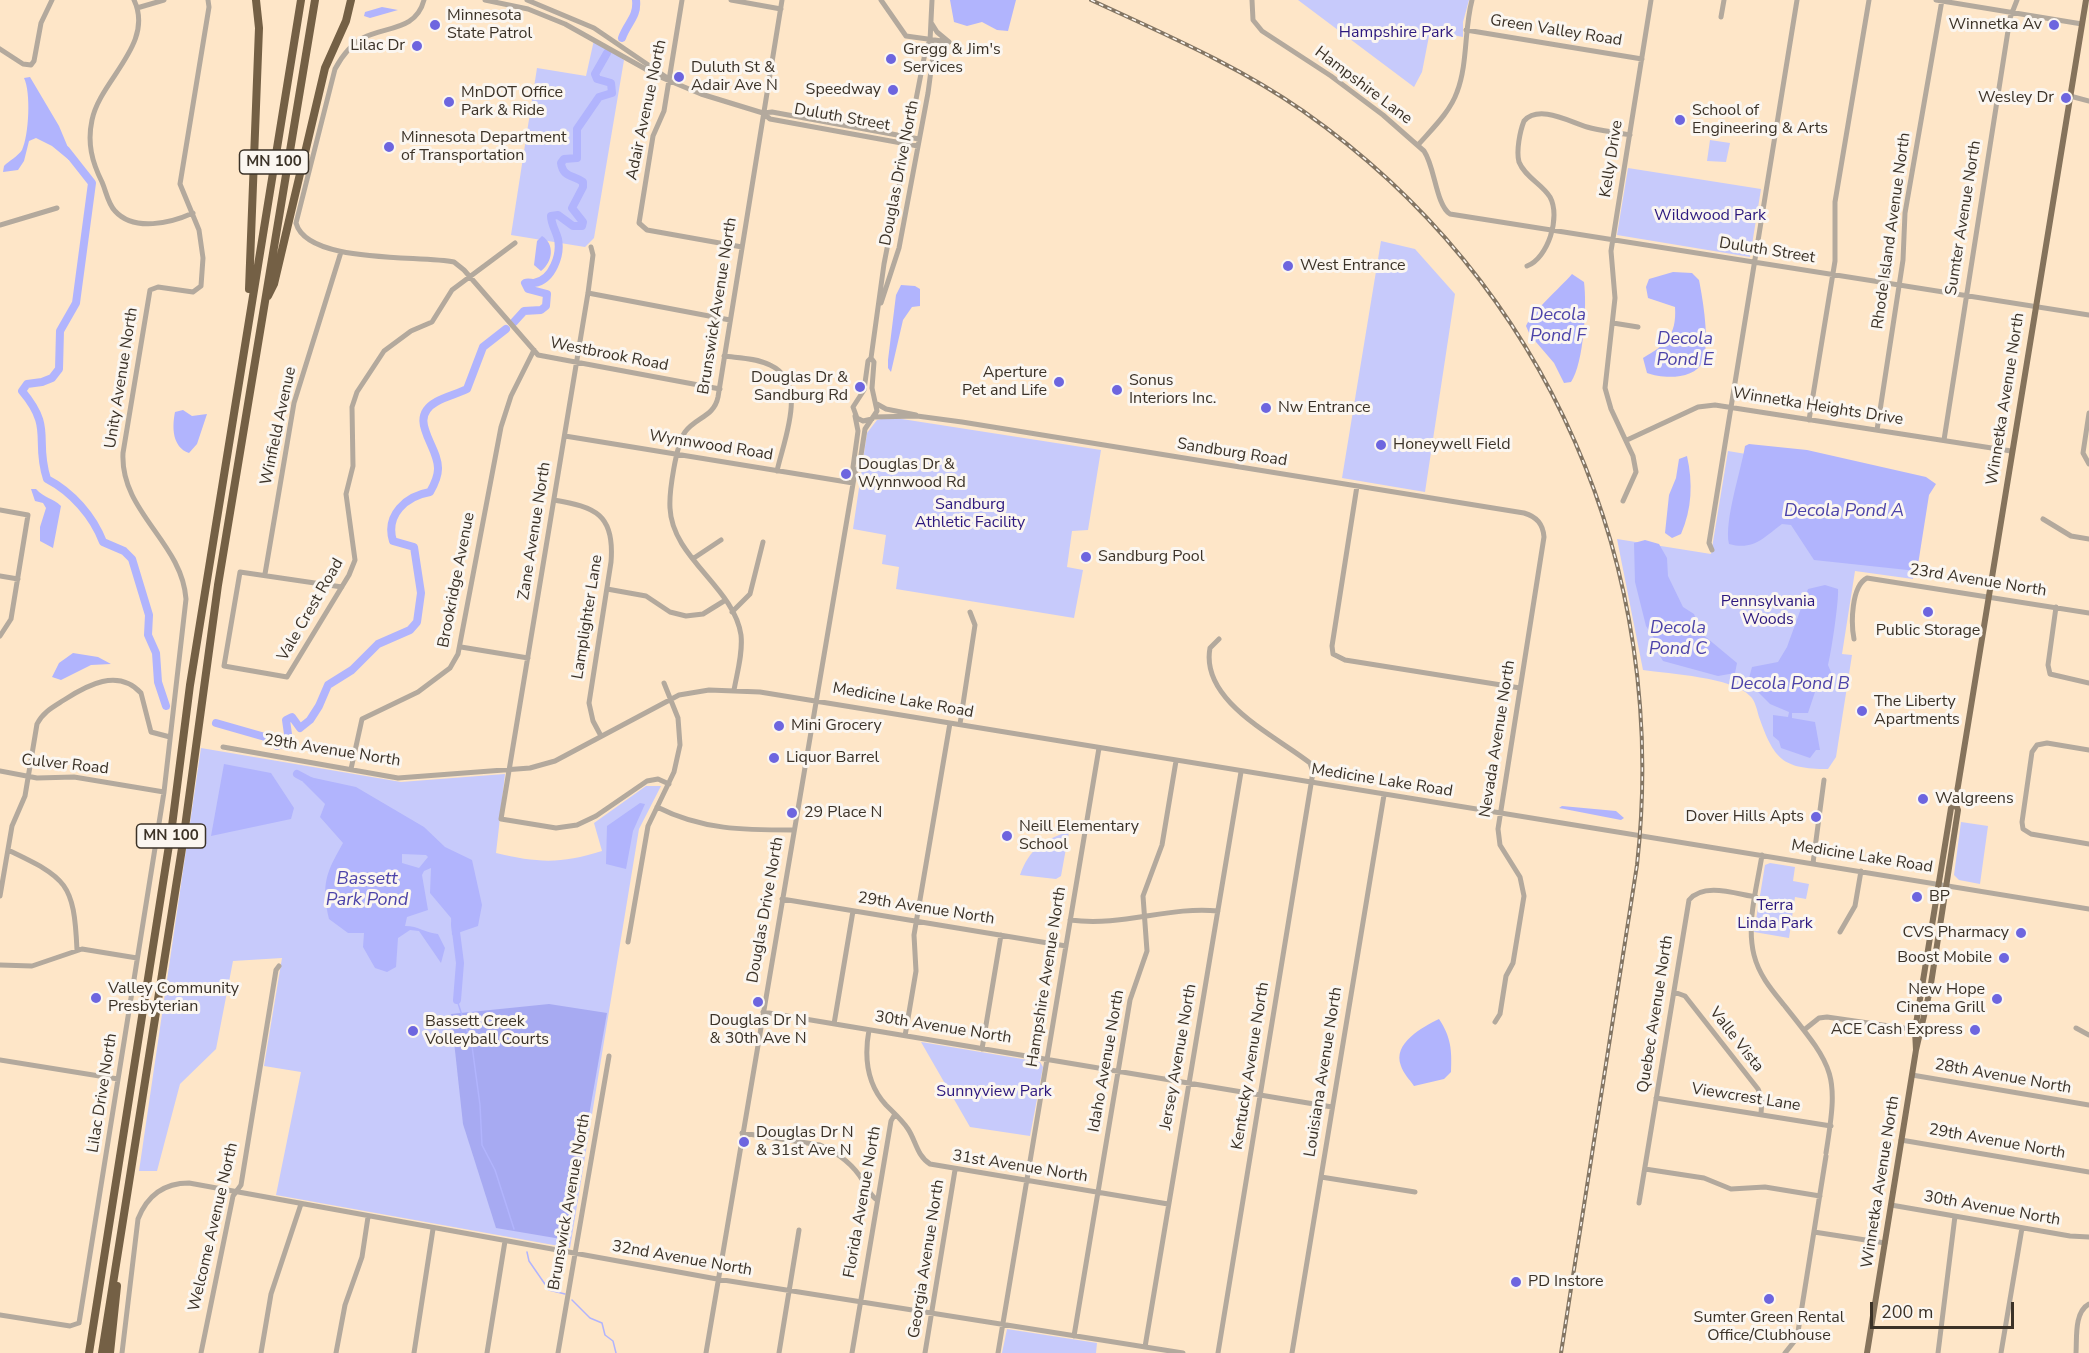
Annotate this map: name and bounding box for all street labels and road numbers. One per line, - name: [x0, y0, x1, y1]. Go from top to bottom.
- street label: Green Valley Road: [1489, 11, 1623, 51]
- street label: Adair Avenue North: [623, 38, 671, 182]
- street label: Hampshire Lane: [1310, 43, 1416, 129]
- street label: Douglas Drive North: [876, 99, 924, 247]
- street label: Duluth Street: [793, 100, 891, 136]
- street label: Kelly Drive: [1596, 119, 1628, 199]
- street label: Rhode Island Avenue North: [1869, 131, 1915, 331]
- street label: Sumter Avenue North: [1942, 139, 1986, 297]
- road number: MN 100: [240, 150, 308, 174]
- street label: Brunswick Avenue North: [695, 216, 741, 396]
- street label: Duluth Street: [1718, 234, 1816, 268]
- street label: Unity Avenue North: [101, 306, 143, 450]
- street label: Winnetka Avenue North: [1983, 311, 2029, 487]
- street label: Westbrook Road: [548, 334, 670, 376]
- street label: Winfield Avenue: [257, 365, 301, 487]
- street label: Winnetka Heights Drive: [1731, 384, 1905, 430]
- street label: Wynnwood Road: [648, 427, 774, 465]
- street label: Sandburg Road: [1175, 435, 1289, 471]
- street label: Zane Avenue North: [515, 461, 555, 601]
- street label: Brookridge Avenue: [434, 511, 480, 649]
- street label: Lamplighter Lane: [569, 553, 607, 681]
- street label: Vale Crest Road: [274, 555, 348, 665]
- street label: 23rd Avenue North: [1908, 561, 2048, 601]
- street label: Nevada Avenue North: [1476, 659, 1520, 819]
- street label: Medicine Lake Road: [831, 679, 975, 723]
- street label: 29th Avenue North: [262, 731, 402, 771]
- street label: Culver Road: [20, 751, 110, 779]
- street label: Medicine Lake Road: [1310, 760, 1454, 802]
- road number: MN 100: [136, 824, 206, 848]
- street label: Douglas Drive North: [744, 836, 788, 984]
- street label: Medicine Lake Road: [1790, 836, 1934, 878]
- street label: Hampshire Avenue North: [1023, 885, 1071, 1069]
- street label: 29th Avenue North: [856, 889, 996, 929]
- street label: Quebec Avenue North: [1634, 934, 1678, 1094]
- street label: Kentucky Avenue North: [1228, 981, 1274, 1151]
- street label: Jersey Avenue North: [1157, 982, 1201, 1132]
- street label: Louisiana Avenue North: [1301, 986, 1347, 1158]
- street label: Idaho Avenue North: [1085, 988, 1129, 1134]
- street label: Valle Vista: [1705, 1004, 1767, 1076]
- street label: 30th Avenue North: [873, 1008, 1013, 1048]
- street label: Lilac Drive North: [84, 1032, 122, 1154]
- street label: 28th Avenue North: [1933, 1056, 2073, 1098]
- street label: Viewcrest Lane: [1690, 1080, 1802, 1116]
- street label: Winnetka Avenue North: [1858, 1094, 1904, 1270]
- street label: Brunswick Avenue North: [545, 1112, 595, 1292]
- street label: 29th Avenue North: [1927, 1121, 2067, 1163]
- street label: Florida Avenue North: [840, 1125, 886, 1279]
- street label: Welcome Avenue North: [185, 1141, 243, 1313]
- street label: 31st Avenue North: [951, 1147, 1089, 1187]
- street label: Georgia Avenue North: [905, 1178, 949, 1340]
- street label: 30th Avenue North: [1922, 1188, 2062, 1230]
- street label: 32nd Avenue North: [610, 1237, 754, 1281]

